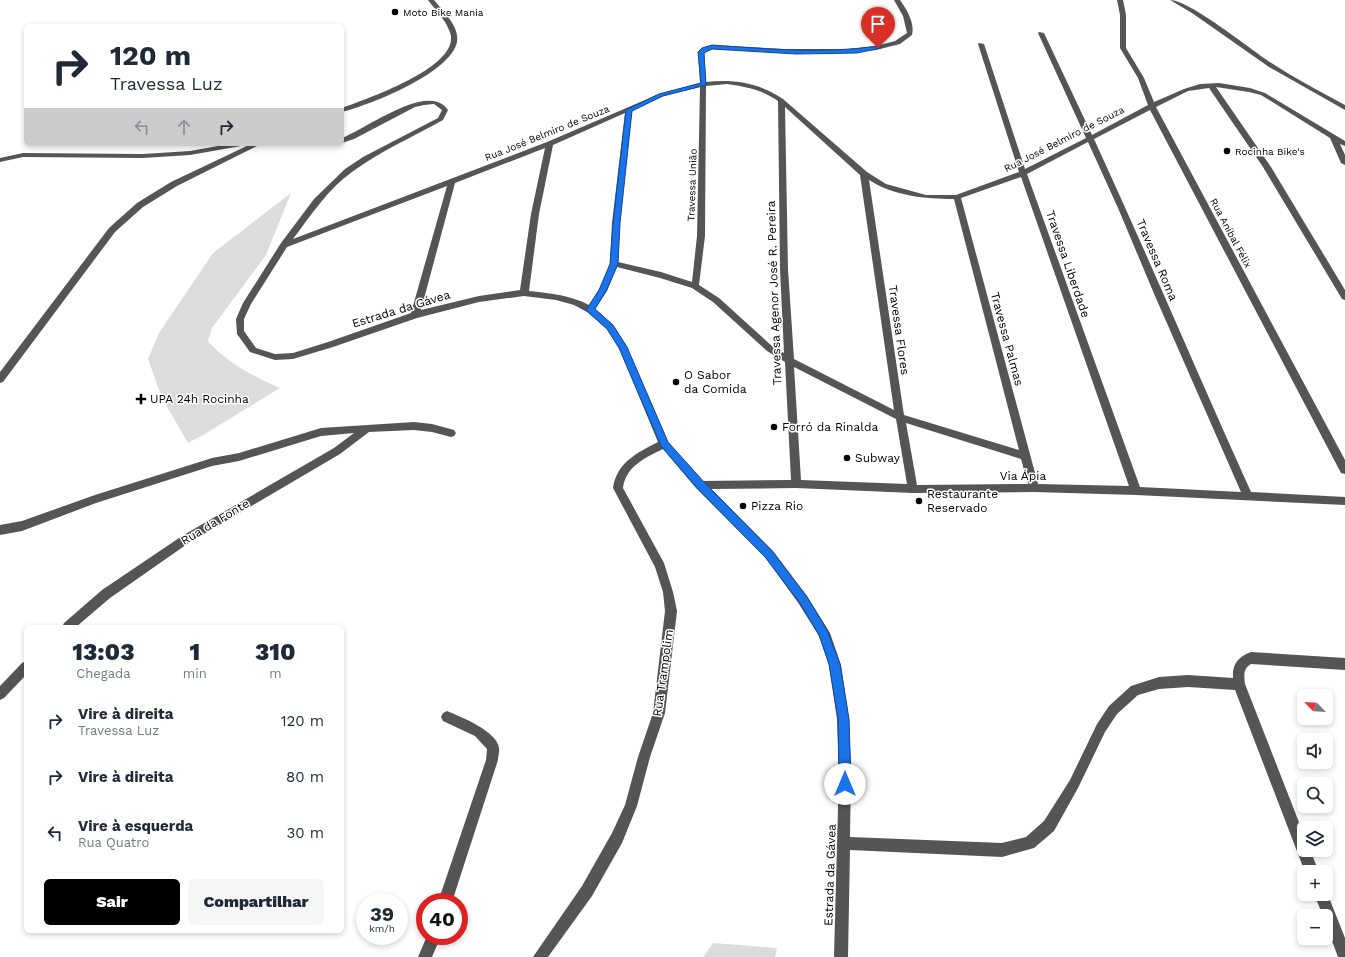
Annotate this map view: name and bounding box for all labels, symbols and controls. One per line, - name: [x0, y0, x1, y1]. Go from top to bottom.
- marker: Moto Bike Mania: [390, 7, 400, 17]
- place label: Moto Bike Mania: [403, 7, 484, 18]
- pin: [861, 7.0, 895, 48]
- icon: arrive: [867, 13, 889, 35]
- text: 120 m: [110, 39, 191, 72]
- icon: right: [44, 40, 96, 92]
- text: Travessa Luz: [110, 73, 223, 94]
- street label: Rua José Belmiro de Souza: [483, 103, 611, 163]
- street label: Rua José Belmiro de Souza: [1002, 104, 1126, 174]
- icon: left: [131, 116, 153, 138]
- icon: ahead: [173, 116, 195, 138]
- icon: right: [215, 116, 237, 138]
- marker: Rocinha Bike's: [1222, 146, 1232, 156]
- place label: Rocinha Bike's: [1235, 146, 1305, 157]
- street label: Travessa União: [685, 148, 699, 222]
- street label: Rua Aníbal Félix: [1208, 196, 1254, 270]
- street label: Travessa Agenor José R. Pereira: [764, 200, 784, 386]
- street label: Travessa Liberdade: [1043, 209, 1093, 320]
- street label: Travessa Roma: [1133, 217, 1181, 303]
- street label: Travessa Flores: [886, 284, 912, 376]
- street label: Estrada da Gávea: [350, 287, 452, 331]
- street label: Travessa Palmas: [988, 291, 1026, 387]
- place label: O Sabor da Comida: [684, 368, 747, 396]
- marker: O Sabor da Comida: [671, 377, 681, 387]
- place label: UPA 24h Rocinha: [150, 392, 249, 406]
- marker: UPA 24h Rocinha: [135, 393, 147, 405]
- place label: Forró da Rinalda: [782, 420, 878, 434]
- marker: Forró da Rinalda: [769, 422, 779, 432]
- place label: Subway: [855, 451, 901, 465]
- marker: Subway: [842, 453, 852, 463]
- street label: Via Ápia: [1000, 469, 1046, 483]
- place label: Restaurante Reservado: [927, 487, 998, 515]
- street label: Rua da Fonte: [178, 496, 252, 548]
- marker: Restaurante Reservado: [914, 496, 924, 506]
- place label: Pizza Rio: [751, 499, 803, 513]
- marker: Pizza Rio: [738, 501, 748, 511]
- street label: Rua Trampolim: [650, 628, 676, 718]
- text: 13:03: [72, 638, 135, 666]
- text: 1: [189, 638, 200, 666]
- text: 310: [255, 638, 296, 666]
- text: Chegada: [76, 666, 131, 681]
- text: min: [183, 666, 207, 681]
- text: m: [269, 666, 282, 681]
- north arrow: [1297, 689, 1333, 725]
- map controls: [1297, 689, 1333, 945]
- text: Vire à direita: [78, 705, 173, 723]
- icon: right: [44, 710, 66, 732]
- text: 120 m: [281, 712, 324, 730]
- text: Travessa Luz: [78, 723, 159, 738]
- button: sound: [1297, 733, 1333, 769]
- position arrow: [824, 763, 866, 805]
- icon: right: [44, 766, 66, 788]
- text: Vire à direita: [78, 768, 173, 786]
- text: 80 m: [286, 768, 324, 786]
- button: search: [1297, 777, 1333, 813]
- text: Vire à esquerda: [78, 817, 193, 835]
- button: layers: [1297, 821, 1333, 857]
- icon: left: [44, 822, 66, 844]
- text: 30 m: [287, 824, 324, 842]
- street label: Estrada da Gávea: [821, 824, 839, 926]
- text: Rua Quatro: [78, 835, 149, 850]
- button: +: [1297, 865, 1333, 901]
- button: Sair: [44, 879, 180, 925]
- button: Compartilhar: [188, 879, 324, 925]
- speed limit sign: 40: [416, 893, 468, 945]
- text: 39: [370, 902, 394, 926]
- button: −: [1297, 909, 1333, 945]
- text: km/h: [369, 923, 395, 934]

